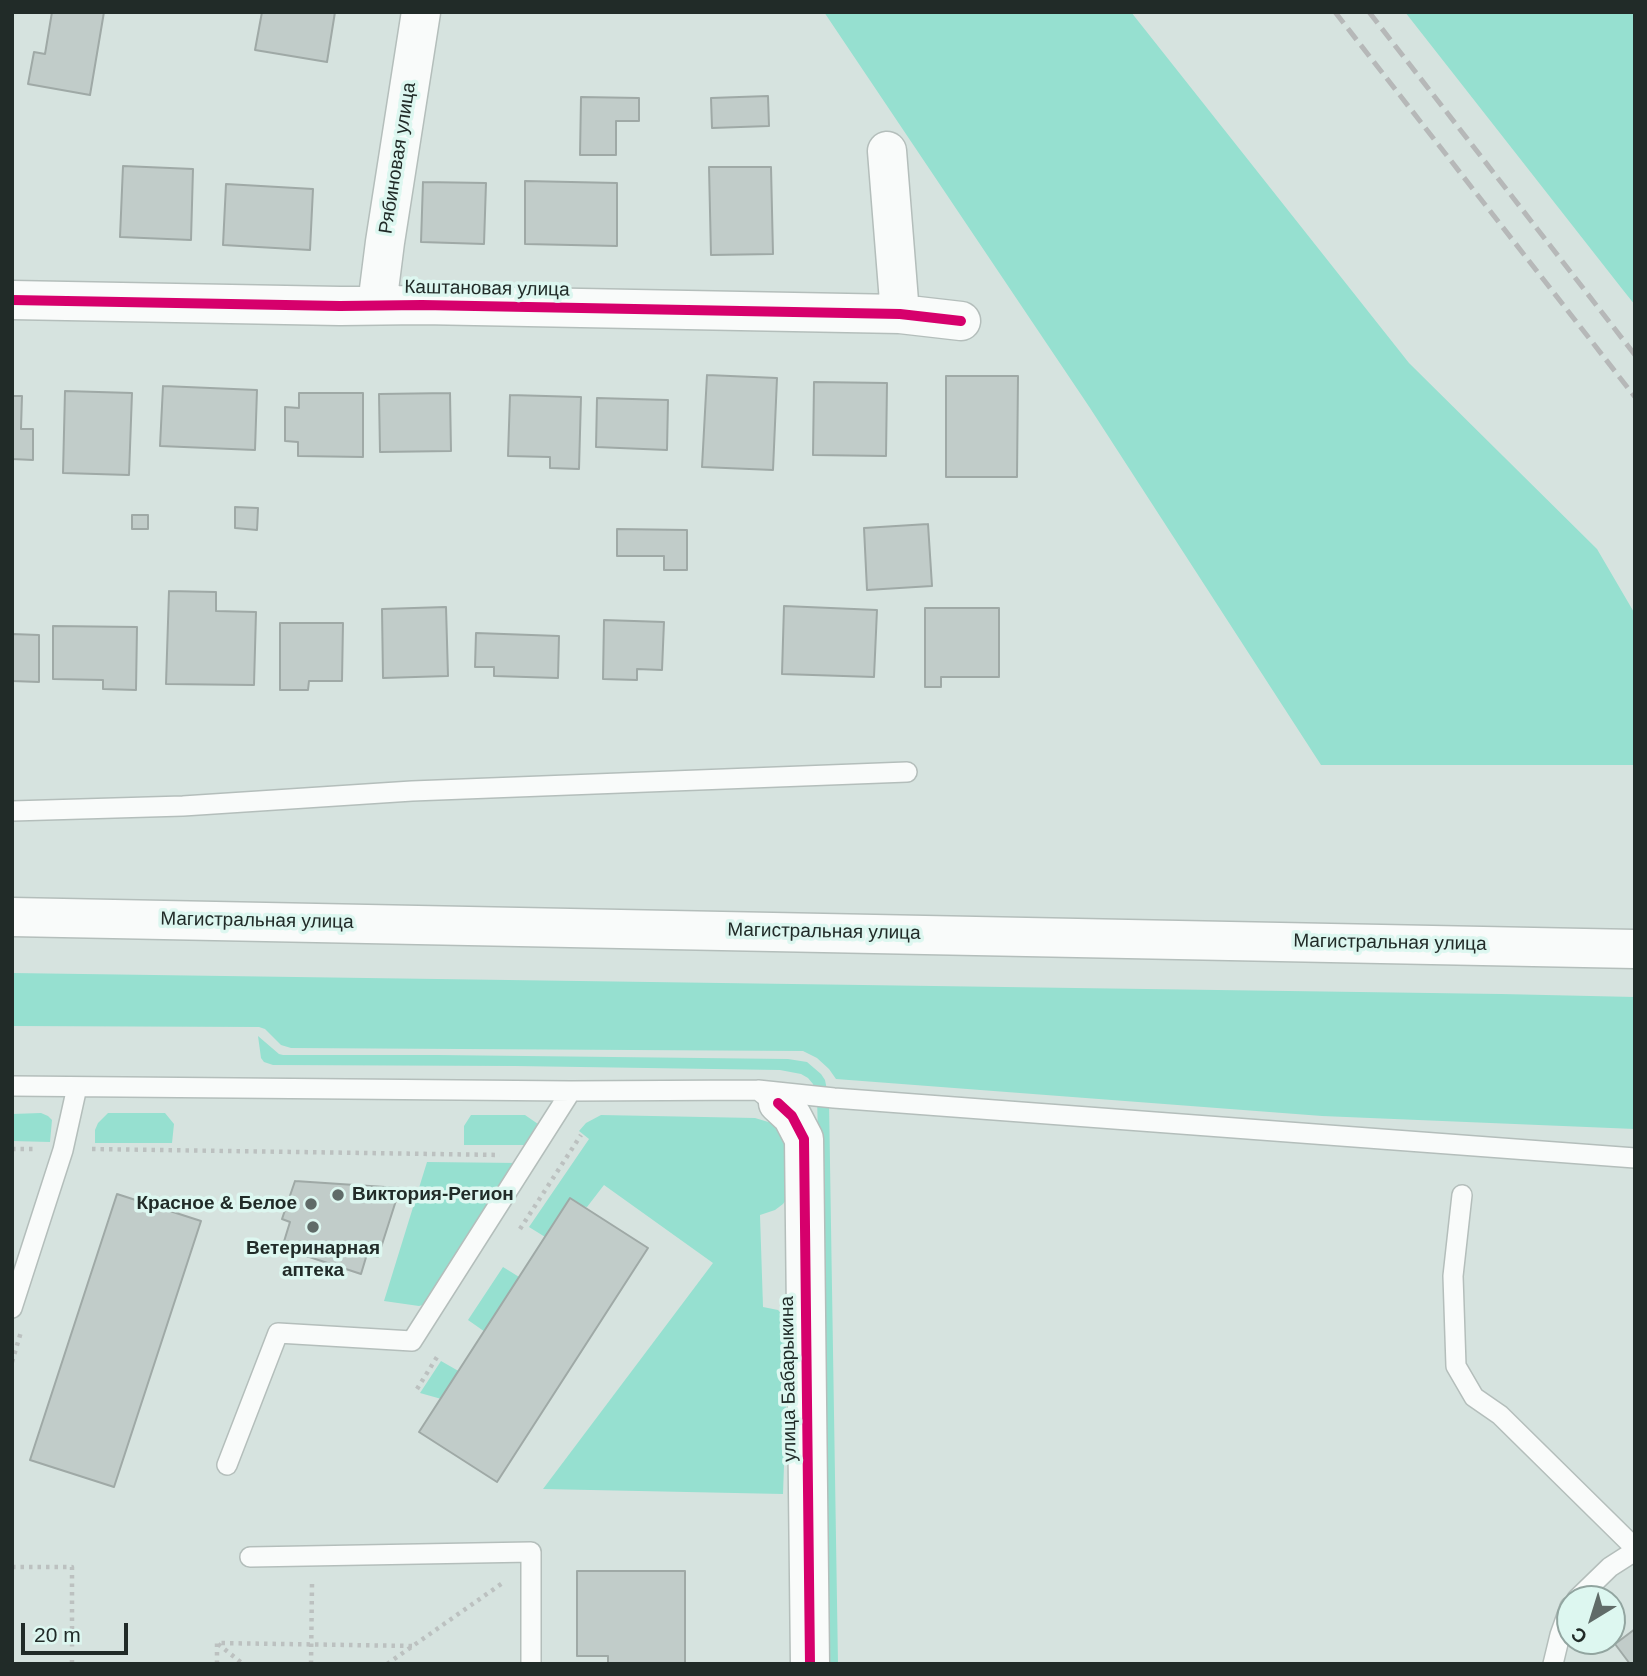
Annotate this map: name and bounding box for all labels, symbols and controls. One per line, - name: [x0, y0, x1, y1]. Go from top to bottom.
- street label: Рябиновая улица: [375, 81, 421, 235]
- street label: Каштановая улица: [404, 276, 570, 302]
- street label: Магистральная улица: [160, 908, 354, 934]
- street label: Магистральная улица: [727, 919, 921, 945]
- street label: Магистральная улица: [1293, 930, 1487, 956]
- place label: Виктория-Регион: [352, 1184, 514, 1206]
- marker: Виктория-Регион: [330, 1187, 346, 1203]
- place label: Красное & Белое: [137, 1193, 297, 1215]
- marker: Красное & Белое: [303, 1196, 319, 1212]
- marker: Ветеринарная аптека: [305, 1219, 321, 1235]
- place label: Ветеринарная аптека: [246, 1238, 380, 1282]
- street label: улица Бабарыкина: [776, 1296, 802, 1462]
- north arrow: [1556, 1585, 1626, 1655]
- scale bar: [24, 1610, 131, 1654]
- text: 20 m: [34, 1623, 81, 1646]
- text: С: [1567, 1623, 1591, 1648]

